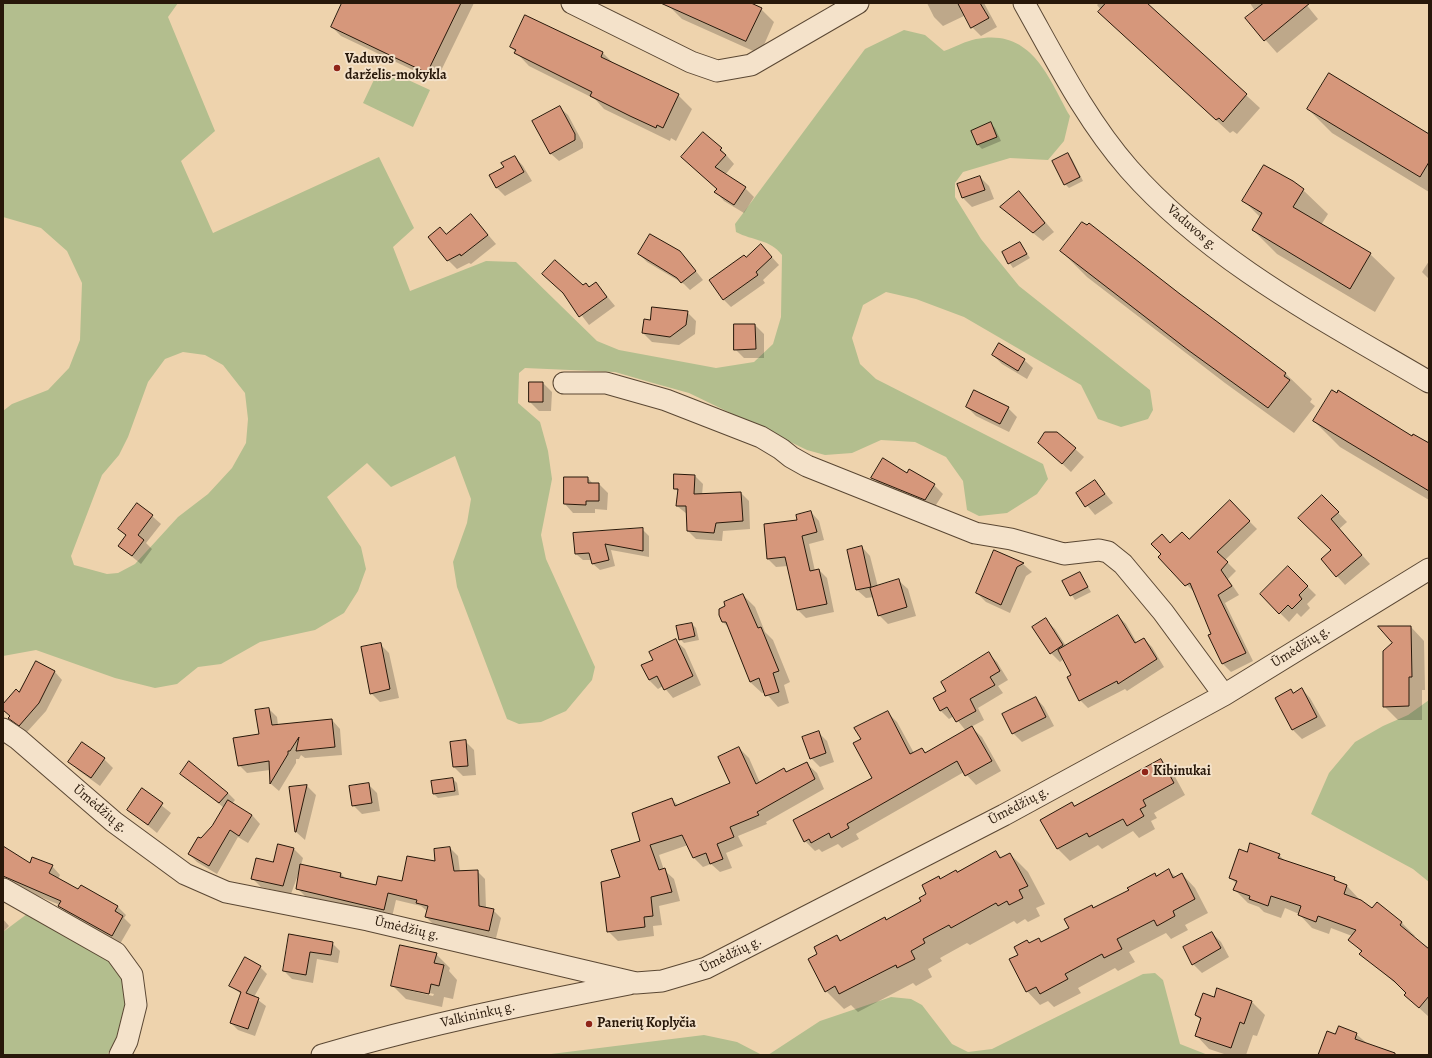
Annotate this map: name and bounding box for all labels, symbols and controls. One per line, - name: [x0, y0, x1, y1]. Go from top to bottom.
- place label: Vaduvos darželis-mokykla: [345, 52, 447, 84]
- marker: Vaduvos darželis-mokykla: [332, 63, 342, 73]
- street label: Vaduvos g.: [1163, 201, 1221, 255]
- street label: Ūmėdžių g.: [1268, 622, 1334, 672]
- place label: Kibinukai: [1153, 764, 1211, 780]
- marker: Kibinukai: [1140, 767, 1150, 777]
- street label: Ūmėdžių g.: [69, 781, 131, 837]
- street label: Ūmėdžių g.: [986, 783, 1052, 829]
- street label: Ūmėdžių g.: [373, 913, 441, 945]
- street label: Ūmėdžių g.: [697, 933, 765, 977]
- street label: Valkininkų g.: [439, 998, 517, 1032]
- place label: Panerių Koplyčia: [597, 1016, 696, 1032]
- marker: Panerių Koplyčia: [584, 1019, 594, 1029]

